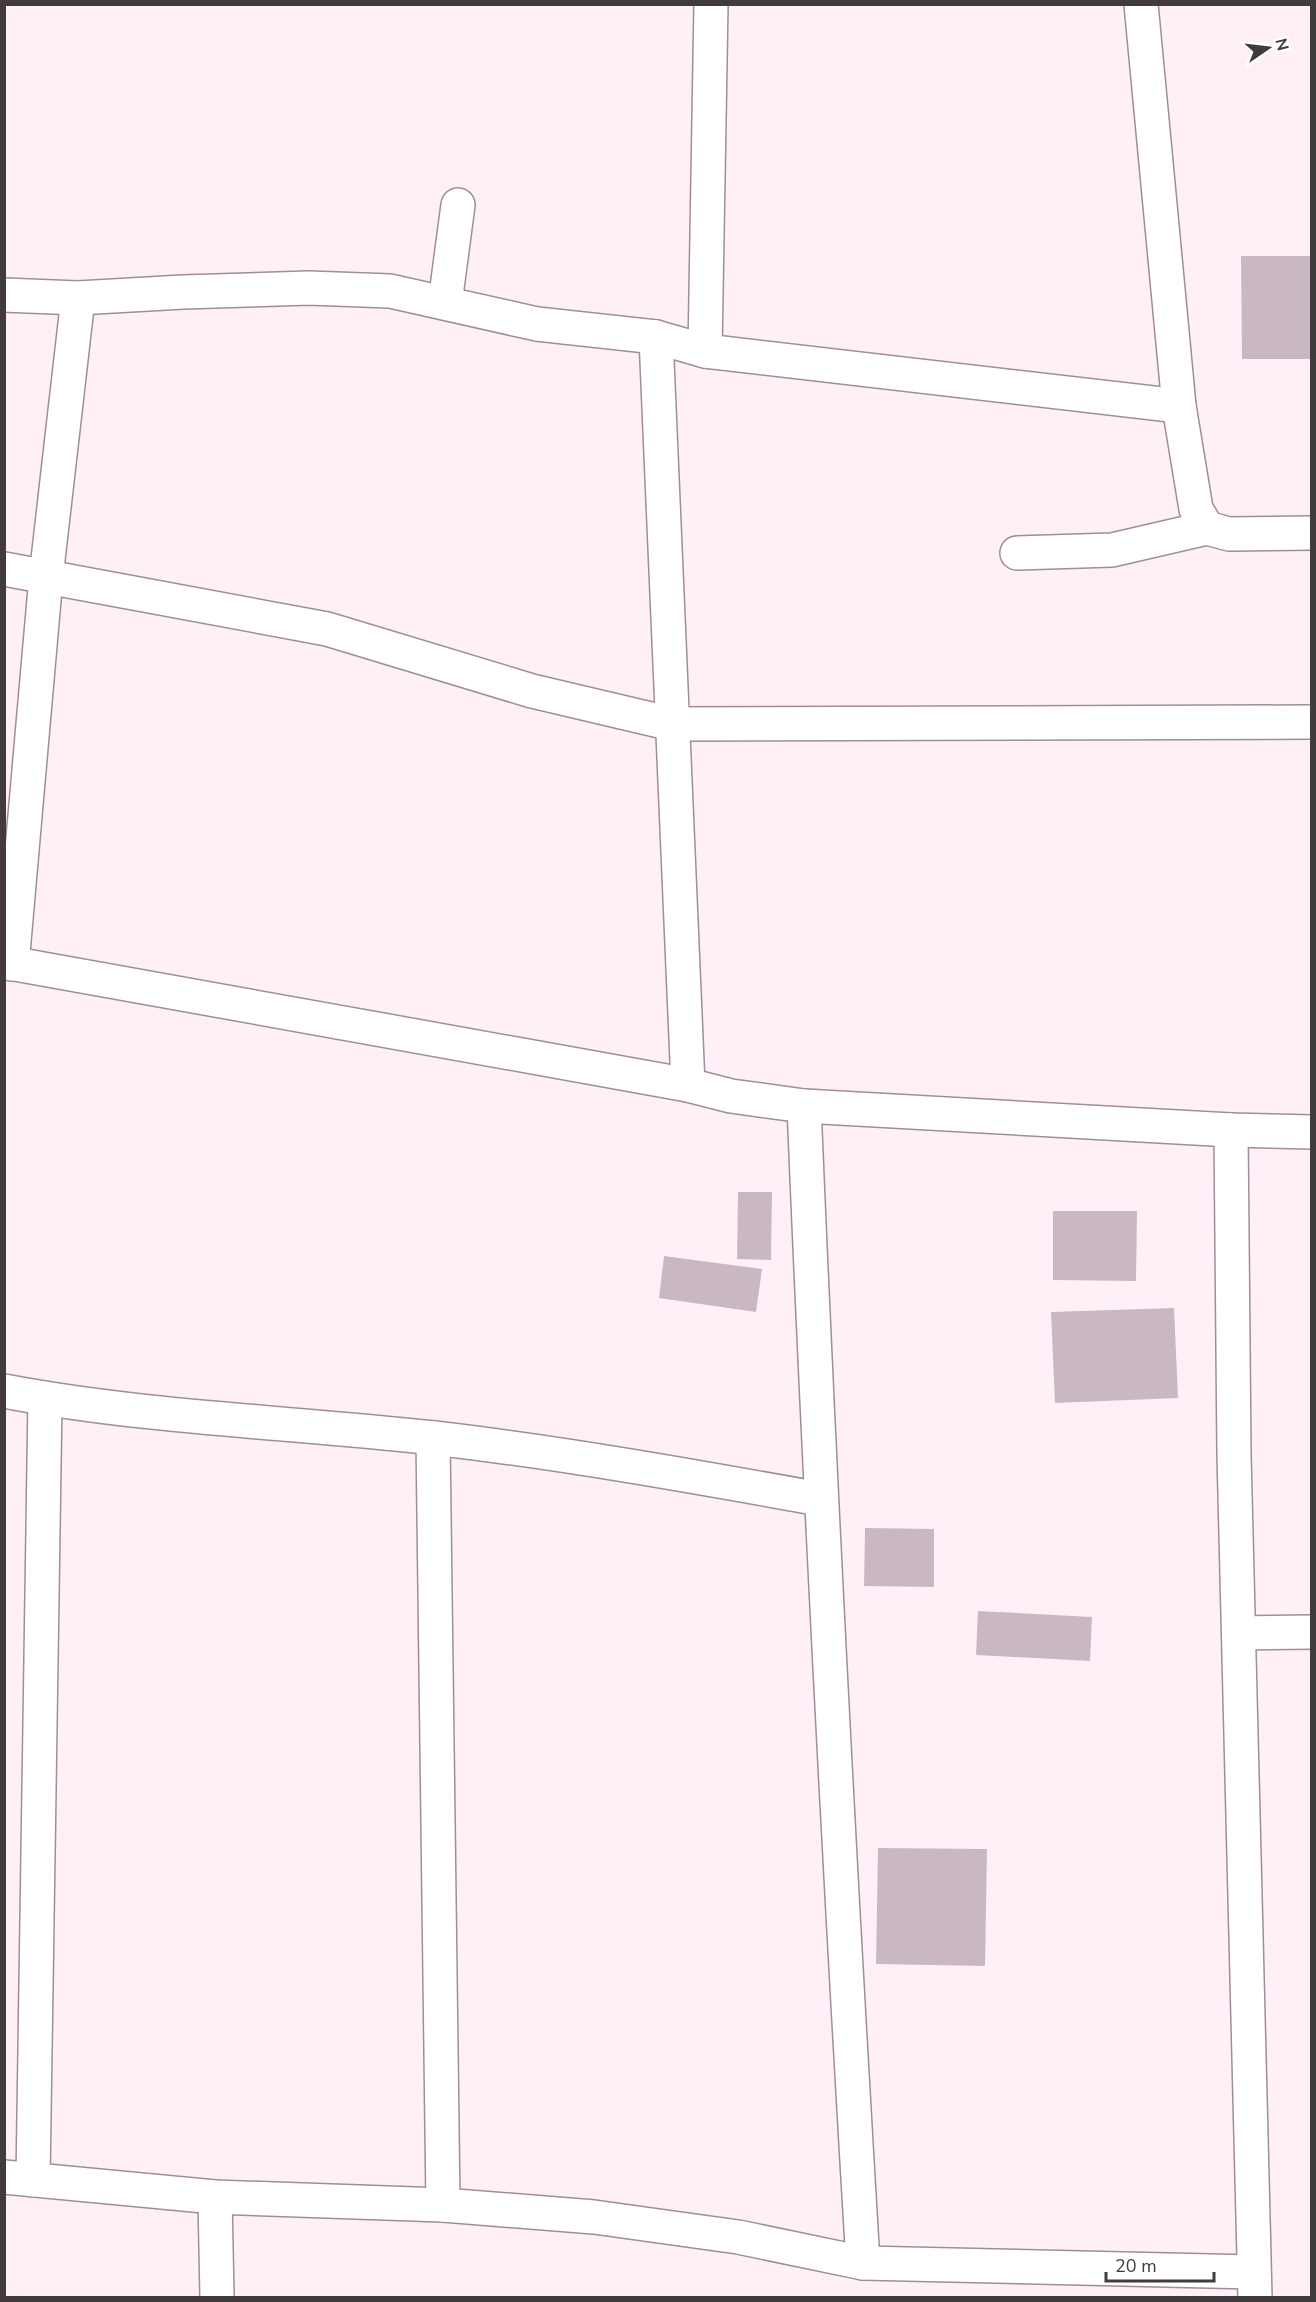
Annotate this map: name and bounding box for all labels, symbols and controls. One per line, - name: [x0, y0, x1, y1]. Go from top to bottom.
- north arrow: [1238, 18, 1298, 78]
- text: N: [1269, 36, 1294, 53]
- scale bar: [1106, 2245, 1214, 2283]
- text: 20 m: [1115, 2254, 1157, 2278]

